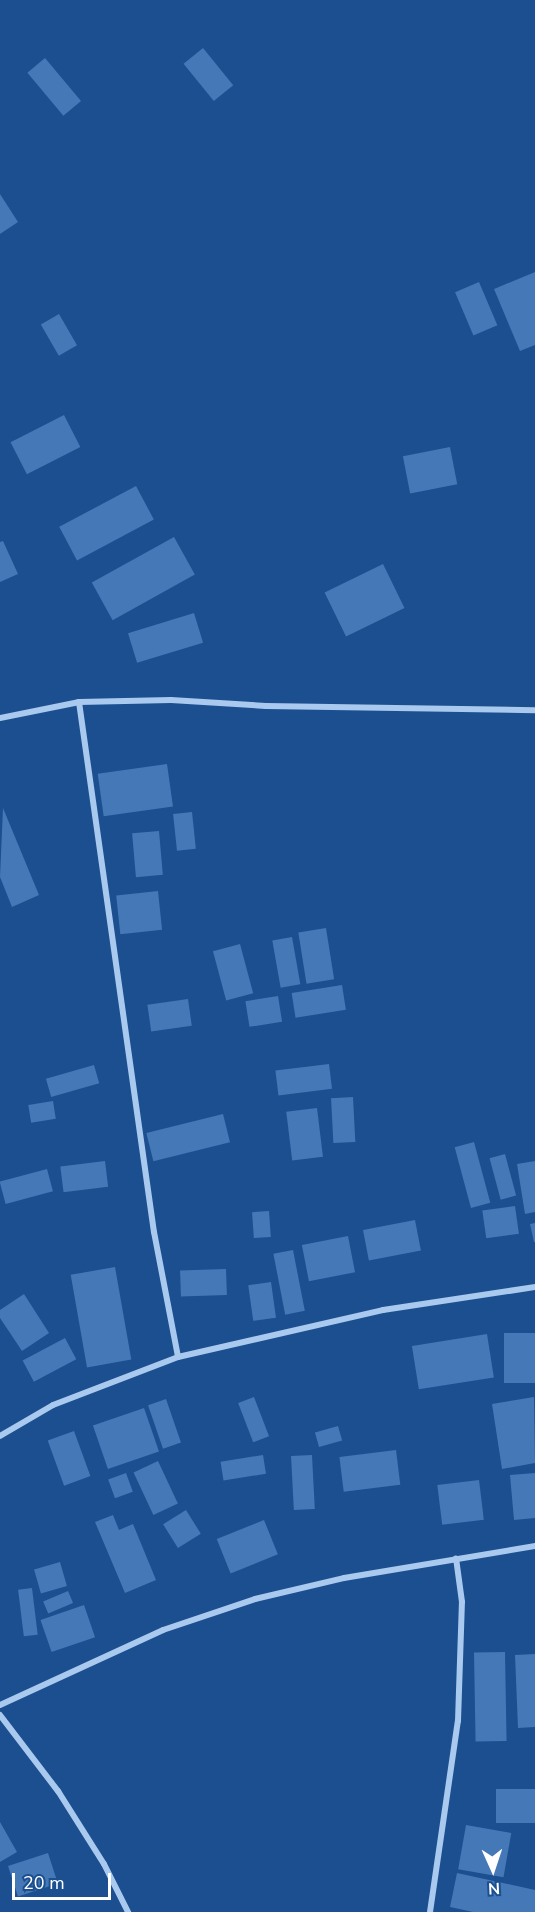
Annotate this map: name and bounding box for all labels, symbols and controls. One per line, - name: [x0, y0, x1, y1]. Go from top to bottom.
- north arrow: [463, 1840, 523, 1900]
- scale bar: [15, 1861, 114, 1899]
- text: 20 m: [23, 1871, 65, 1895]
- text: N: [487, 1877, 500, 1899]

